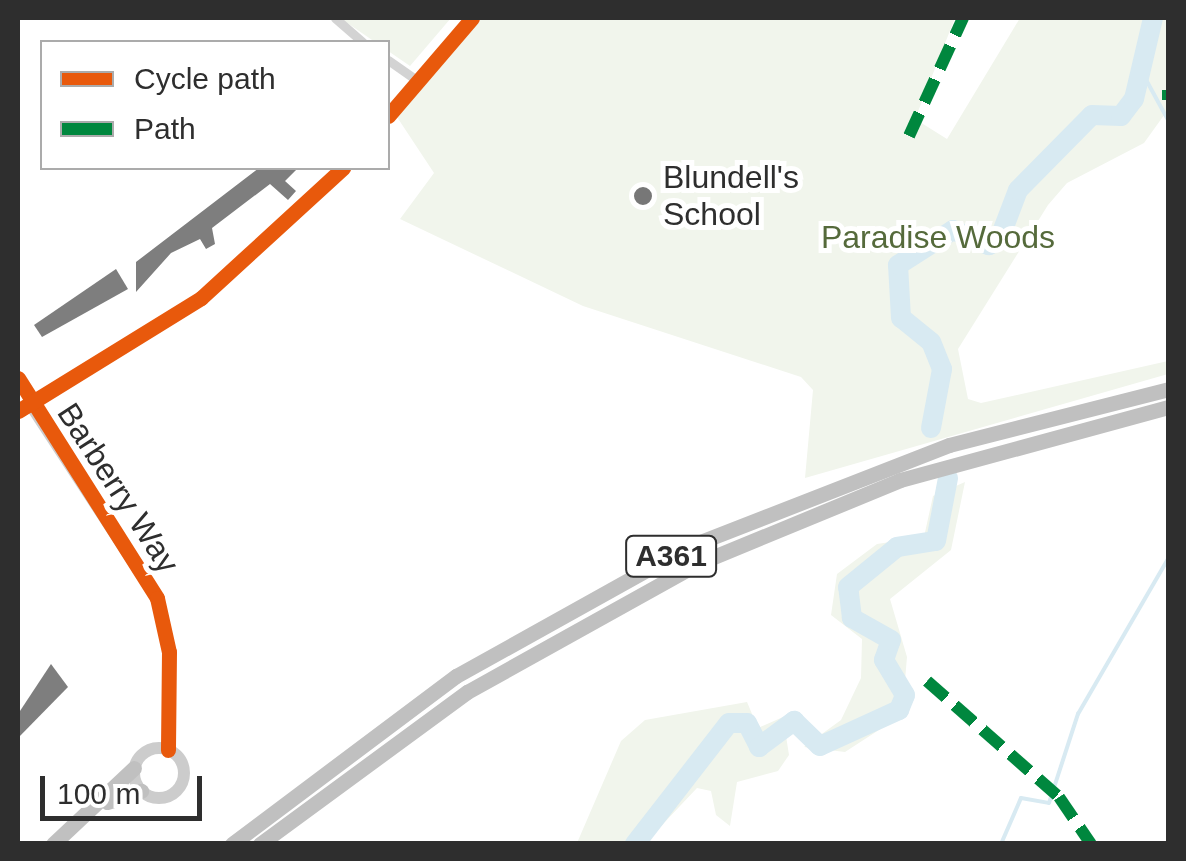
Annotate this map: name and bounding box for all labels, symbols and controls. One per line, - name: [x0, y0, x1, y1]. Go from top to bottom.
- legend: [40, 40, 390, 170]
- text: Cycle path: [134, 62, 276, 95]
- text: Path: [134, 112, 196, 145]
- place label: Blundell's School: [663, 159, 799, 234]
- marker: Blundell's School: [632, 185, 654, 207]
- park label: Paradise Woods: [821, 218, 1055, 256]
- street label: Barberry Way: [49, 396, 187, 580]
- road number: A361: [624, 531, 718, 581]
- scale bar: [45, 756, 208, 818]
- text: 100 m: [57, 777, 140, 810]

